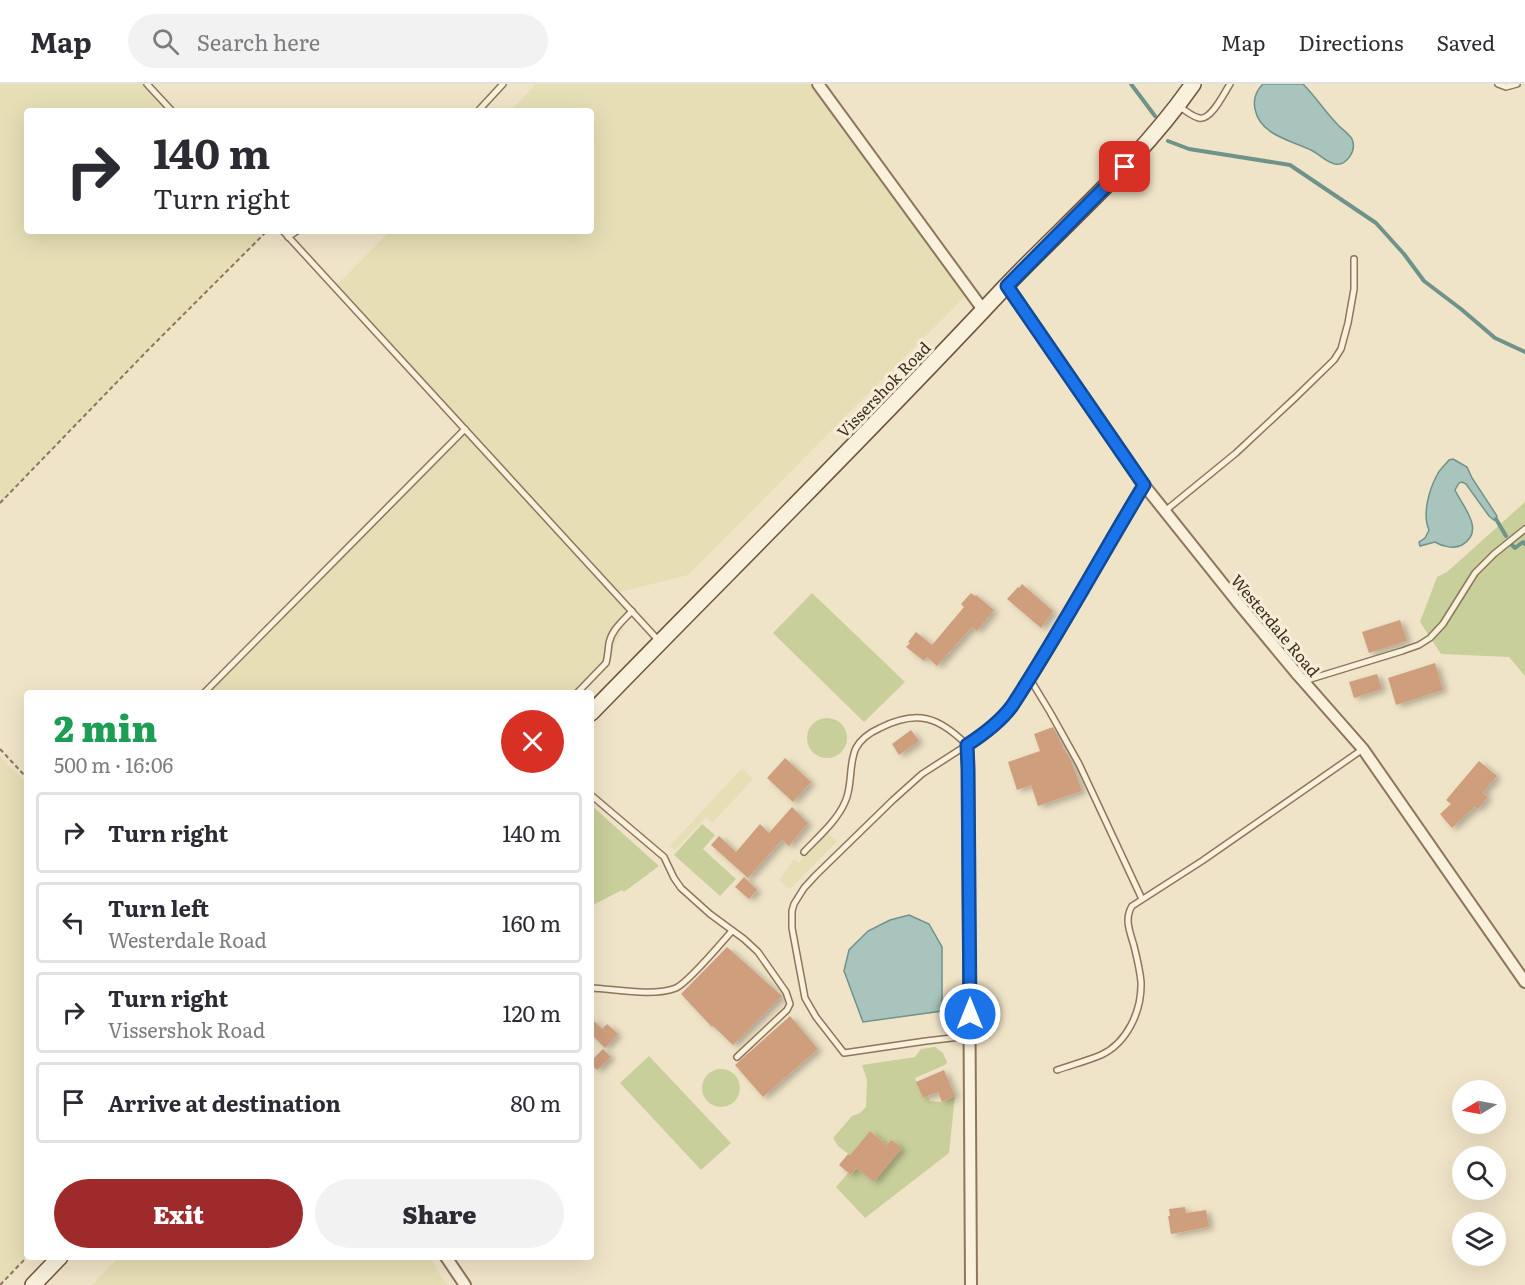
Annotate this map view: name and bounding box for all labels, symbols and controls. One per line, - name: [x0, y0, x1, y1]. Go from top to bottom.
- search box: [128, 14, 548, 68]
- text: Map: [30, 20, 92, 62]
- icon: search: [149, 25, 182, 58]
- text: Search here: [197, 25, 320, 58]
- text: Map: [1221, 26, 1266, 57]
- text: Directions: [1299, 26, 1404, 57]
- text: Saved: [1437, 26, 1495, 57]
- text: 140 m: [153, 120, 270, 182]
- icon: right: [54, 132, 132, 210]
- pin: [1099, 141, 1150, 192]
- icon: arrive: [1108, 150, 1141, 183]
- text: Turn right: [153, 177, 290, 217]
- street label: Vissershok Road: [831, 335, 935, 443]
- street label: Westerdale Road: [1226, 569, 1326, 682]
- text: 2 min: [54, 700, 157, 753]
- button: close: [501, 710, 564, 773]
- text: 500 m · 16:06: [54, 749, 173, 779]
- icon: right: [57, 816, 90, 849]
- text: Turn right: [108, 816, 228, 849]
- text: 140 m: [502, 816, 561, 849]
- text: Turn left: [108, 891, 209, 924]
- icon: left: [57, 906, 90, 939]
- text: 160 m: [502, 906, 561, 939]
- text: Westerdale Road: [108, 924, 267, 954]
- text: Turn right: [108, 981, 228, 1014]
- position arrow: [938, 982, 1002, 1046]
- icon: right: [57, 996, 90, 1029]
- text: 120 m: [502, 996, 561, 1029]
- text: Vissershok Road: [108, 1014, 265, 1044]
- north arrow: [1452, 1080, 1506, 1134]
- map controls: [1452, 1080, 1506, 1266]
- icon: arrive: [57, 1086, 90, 1119]
- text: Arrive at destination: [108, 1086, 341, 1119]
- text: 80 m: [510, 1086, 561, 1119]
- button: search: [1452, 1146, 1506, 1200]
- button: Exit: [54, 1179, 303, 1248]
- button: Share: [315, 1179, 564, 1248]
- button: layers: [1452, 1212, 1506, 1266]

